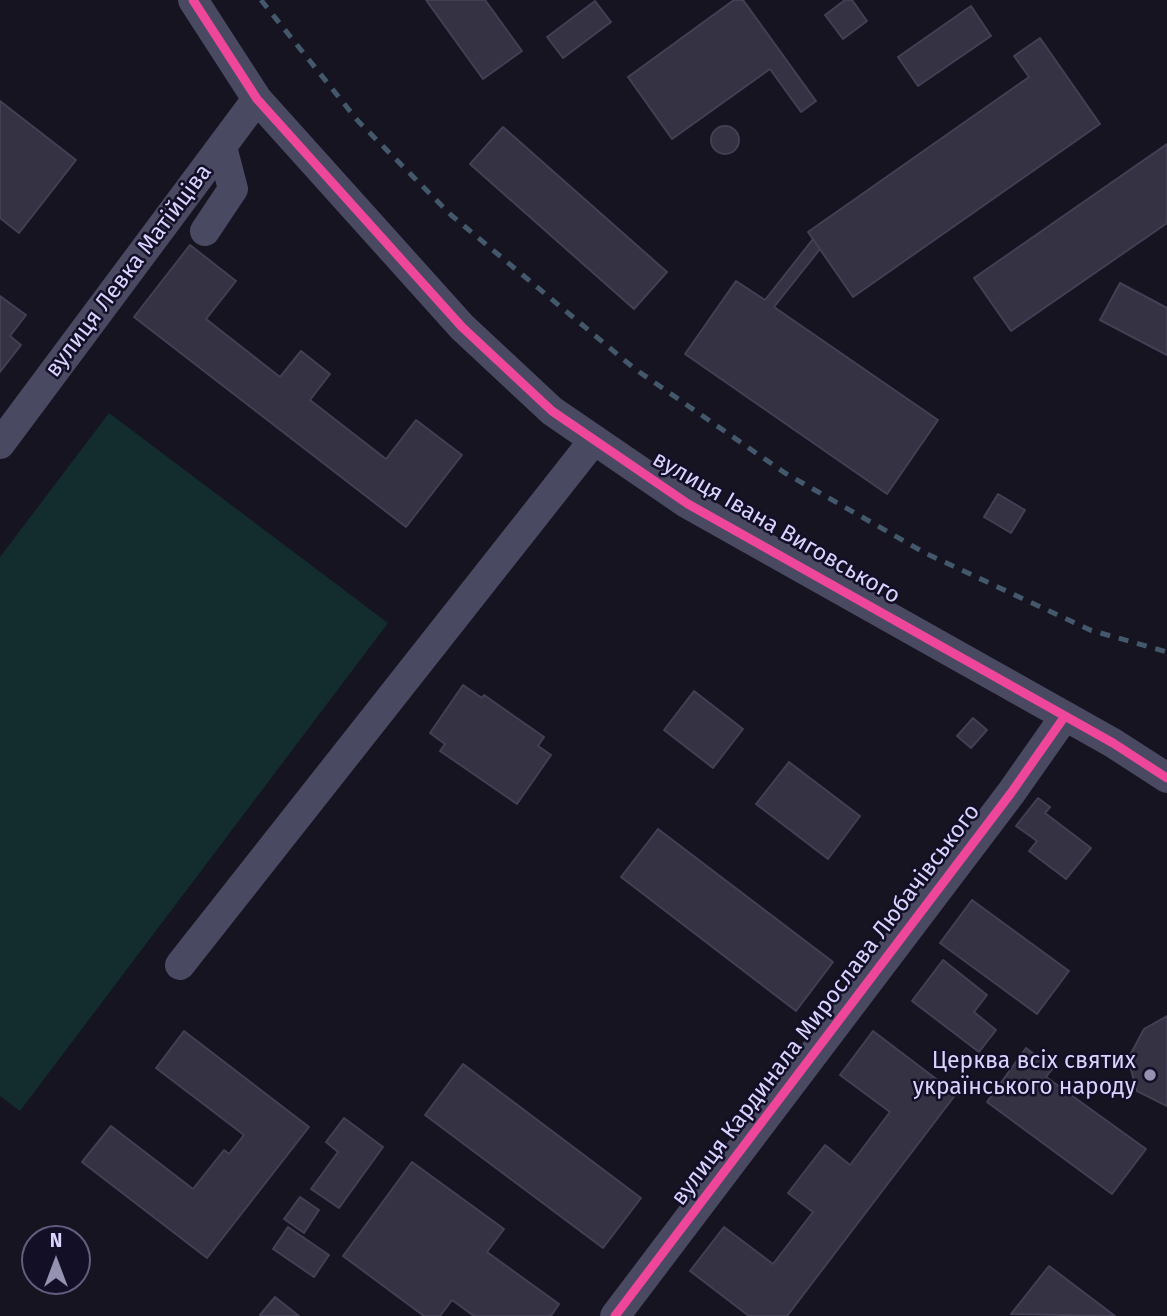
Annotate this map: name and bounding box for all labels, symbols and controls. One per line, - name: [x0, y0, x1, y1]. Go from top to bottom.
- street label: вулиця Левка Матійціва: [40, 159, 218, 383]
- street label: вулиця Івана Виговського: [647, 446, 905, 610]
- street label: вулиця Кардинала Мирослава Любачівського: [666, 799, 986, 1211]
- place label: Церква всіх святих українського народу: [913, 1048, 1136, 1102]
- marker: Церква всіх святих українського народу: [1142, 1067, 1158, 1083]
- north arrow: [21, 1225, 91, 1295]
- text: N: [50, 1229, 62, 1252]

